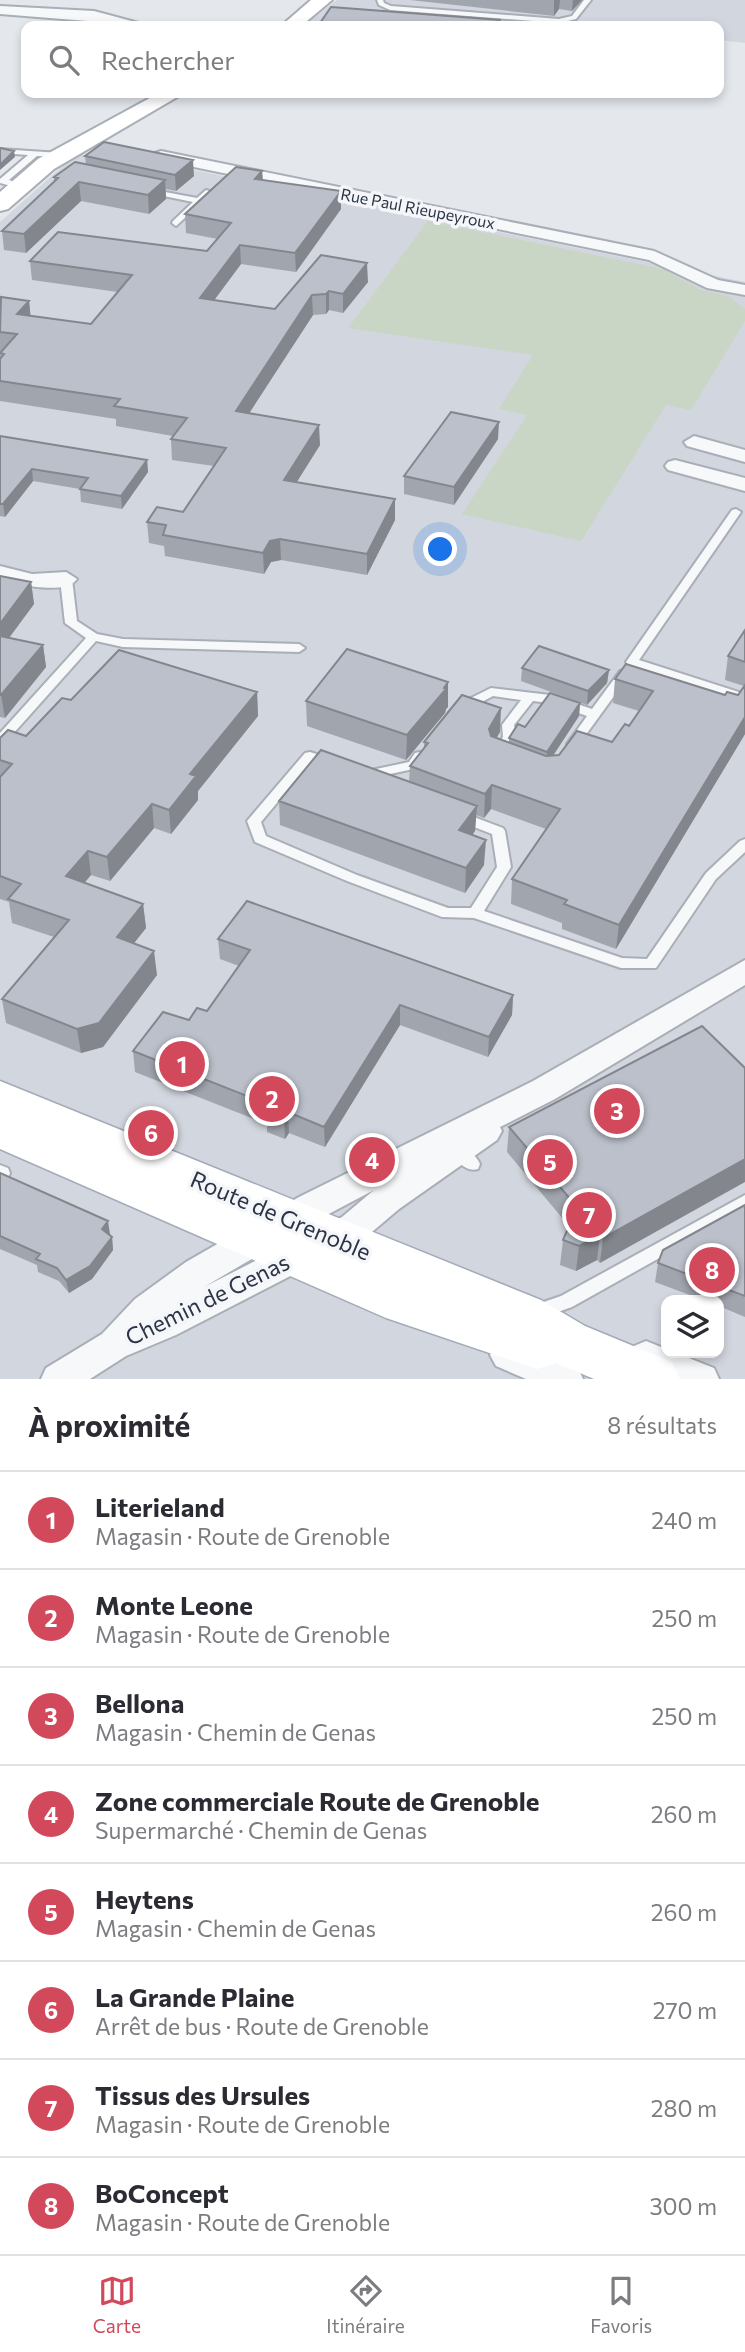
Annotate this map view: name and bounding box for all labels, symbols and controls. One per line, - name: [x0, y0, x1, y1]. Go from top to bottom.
- search box: [21, 21, 724, 98]
- icon: search: [45, 41, 83, 79]
- text: Rechercher: [101, 44, 235, 75]
- street label: Rue Paul Rieupeyroux: [339, 184, 497, 232]
- your location: [423, 532, 457, 566]
- pin: 1: [159, 1038, 205, 1090]
- pin: 2: [249, 1073, 295, 1125]
- pin: 3: [594, 1085, 640, 1137]
- pin: 6: [128, 1107, 174, 1159]
- pin: 4: [349, 1134, 395, 1186]
- pin: 5: [527, 1136, 573, 1188]
- street label: Route de Grenoble: [187, 1164, 375, 1266]
- pin: 7: [566, 1189, 612, 1241]
- pin: 8: [689, 1244, 735, 1296]
- street label: Chemin de Genas: [120, 1247, 294, 1351]
- map controls: [661, 1295, 724, 1358]
- button: layers: [661, 1295, 724, 1358]
- text: À proximité: [28, 1406, 190, 1443]
- text: 8 résultats: [607, 1411, 717, 1439]
- text: Literieland: [95, 1491, 225, 1522]
- text: 1: [46, 1506, 56, 1534]
- text: 240 m: [651, 1506, 717, 1534]
- text: Magasin · Route de Grenoble: [95, 1522, 390, 1550]
- text: Monte Leone: [95, 1589, 253, 1620]
- text: 2: [44, 1604, 58, 1632]
- text: 250 m: [652, 1604, 717, 1632]
- text: Magasin · Route de Grenoble: [95, 1620, 390, 1648]
- text: Bellona: [95, 1687, 184, 1718]
- text: 3: [44, 1702, 58, 1730]
- text: 250 m: [652, 1702, 717, 1730]
- text: Magasin · Chemin de Genas: [95, 1718, 376, 1746]
- text: Zone commerciale Route de Grenoble: [95, 1785, 540, 1816]
- text: 4: [44, 1800, 58, 1828]
- text: 260 m: [651, 1800, 717, 1828]
- text: Supermarché · Chemin de Genas: [95, 1816, 427, 1844]
- text: Heytens: [95, 1883, 194, 1914]
- text: 5: [44, 1898, 58, 1926]
- text: 260 m: [651, 1898, 717, 1926]
- text: Magasin · Chemin de Genas: [95, 1914, 376, 1942]
- text: La Grande Plaine: [95, 1981, 294, 2012]
- text: 6: [44, 1996, 58, 2024]
- text: 270 m: [653, 1996, 717, 2024]
- text: Arrêt de bus · Route de Grenoble: [95, 2012, 429, 2040]
- text: Tissus des Ursules: [95, 2079, 310, 2110]
- text: 7: [45, 2094, 57, 2122]
- text: 280 m: [651, 2094, 717, 2122]
- text: Magasin · Route de Grenoble: [95, 2110, 390, 2138]
- text: BoConcept: [95, 2177, 229, 2208]
- text: 8: [44, 2192, 58, 2220]
- text: 300 m: [649, 2192, 717, 2220]
- text: Magasin · Route de Grenoble: [95, 2208, 390, 2236]
- tab: Carte: [93, 2272, 141, 2337]
- tab: Itinéraire: [326, 2272, 405, 2337]
- tab: Favoris: [590, 2272, 652, 2337]

